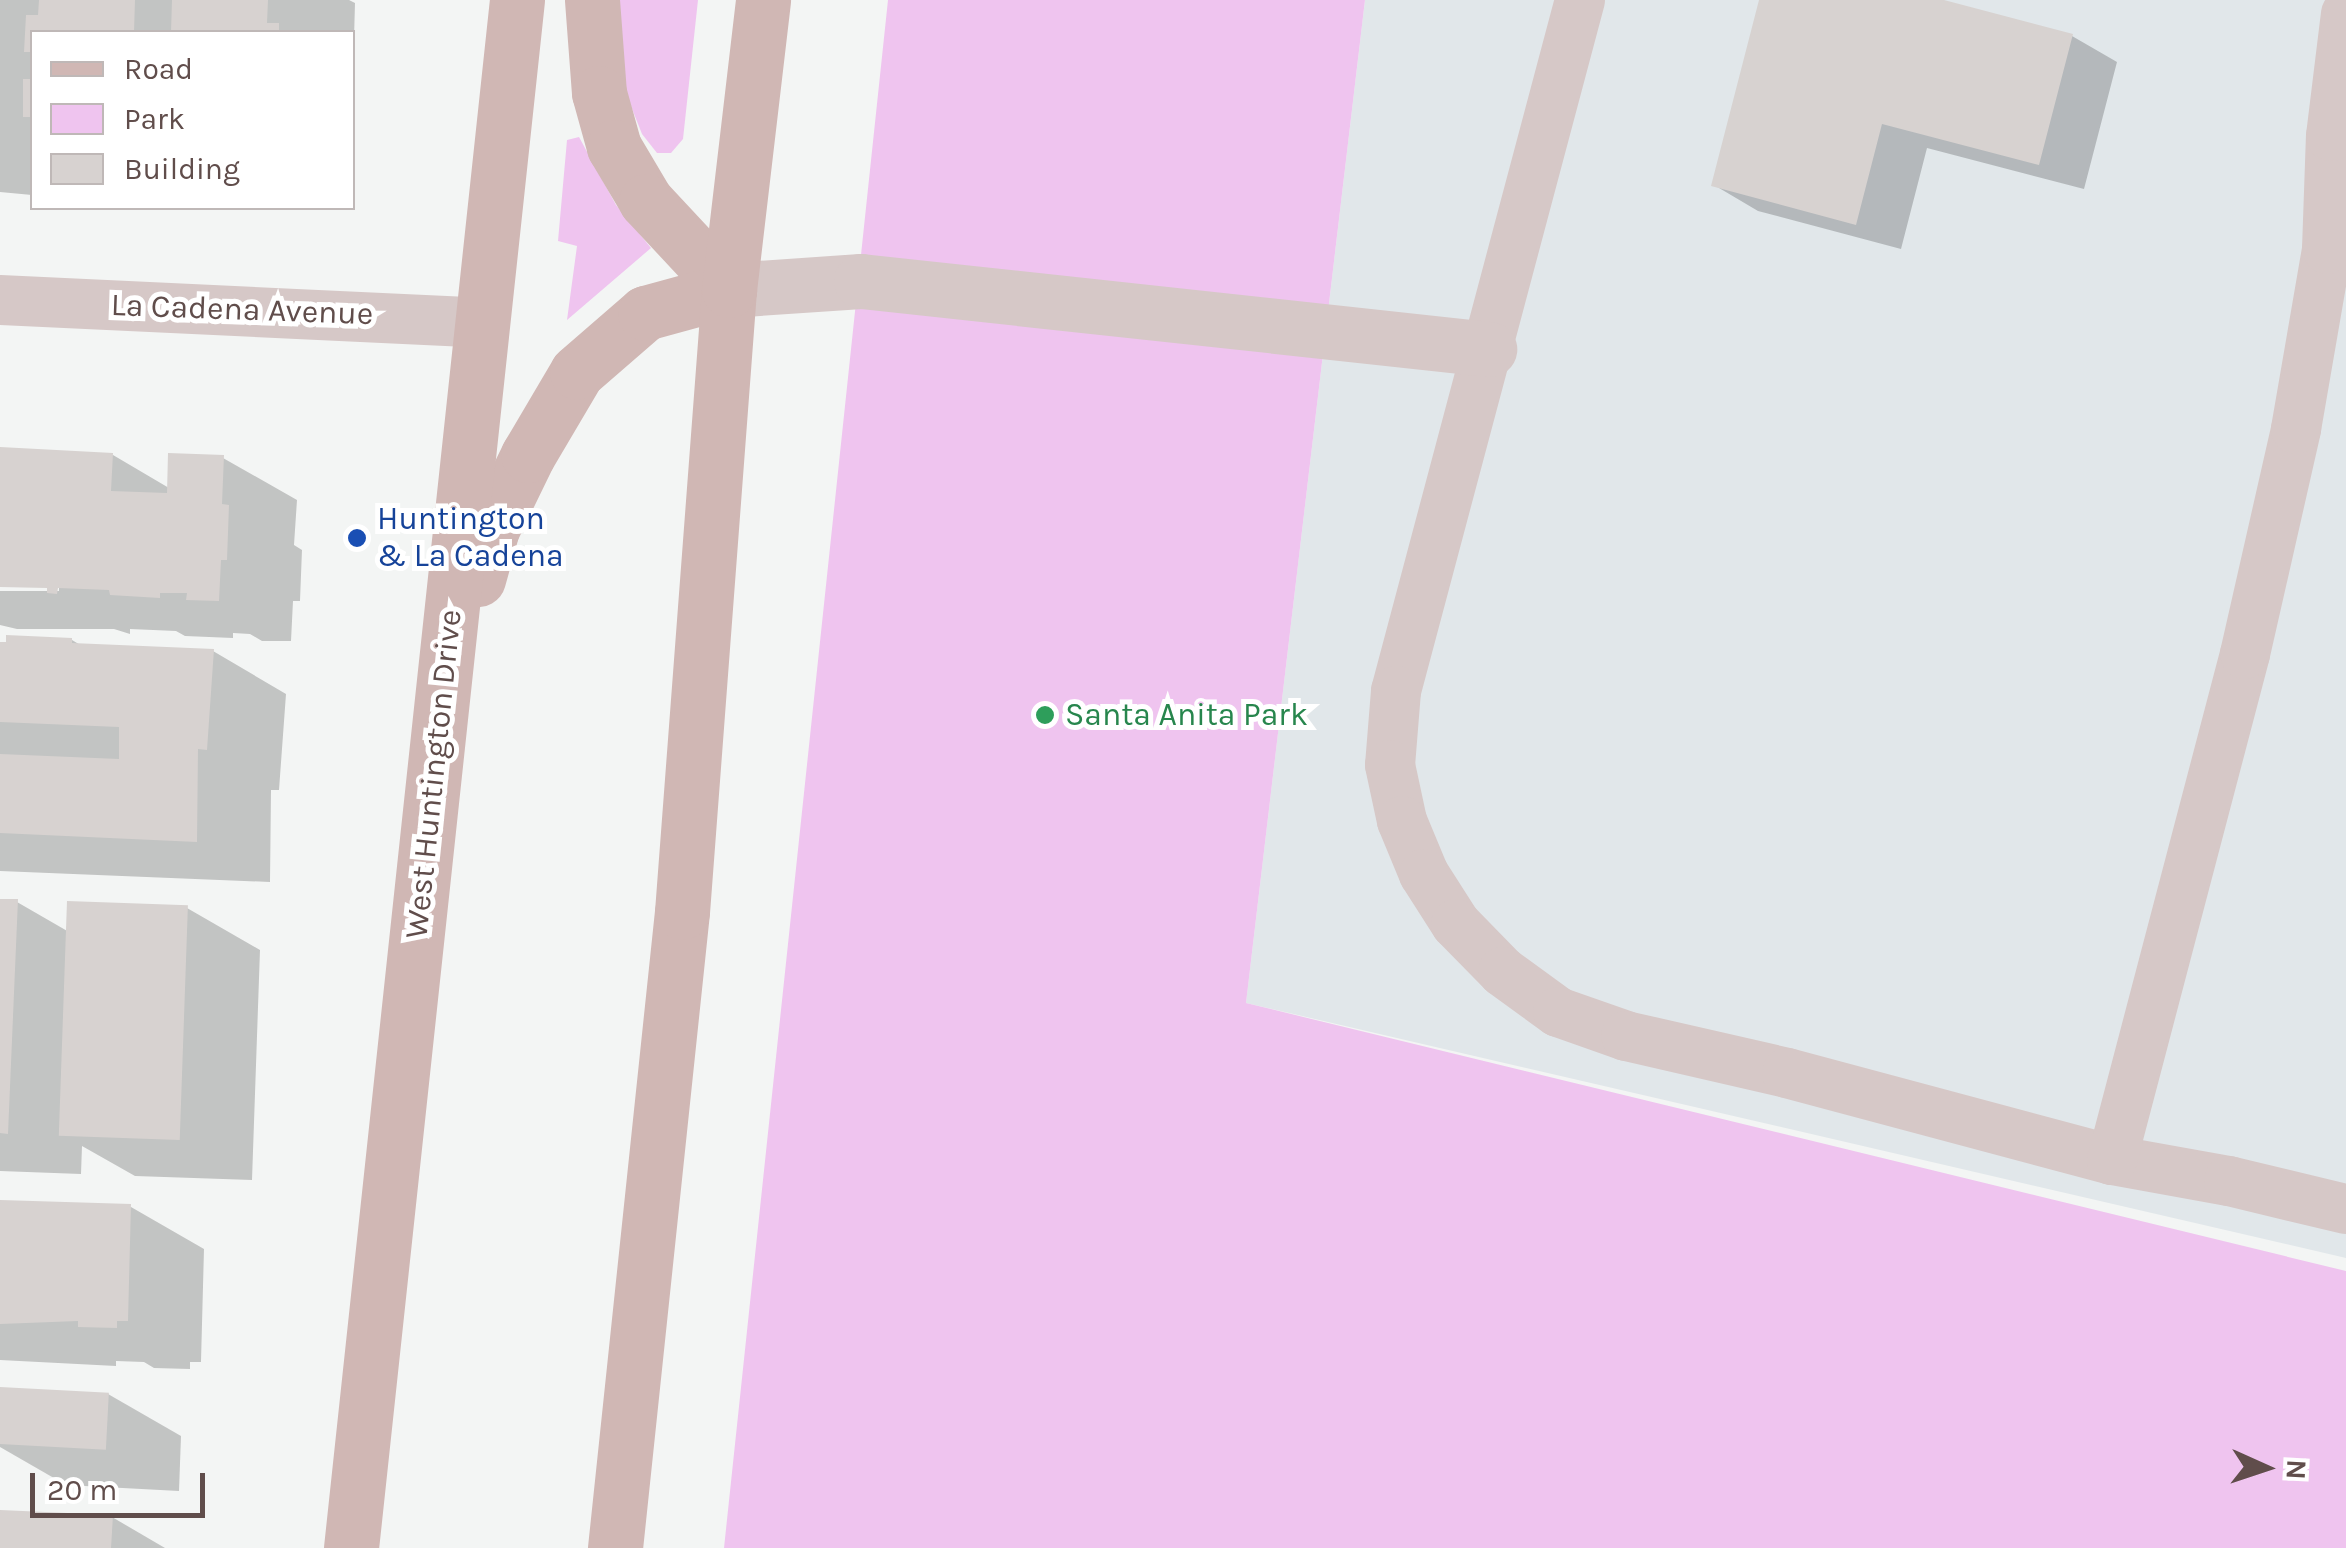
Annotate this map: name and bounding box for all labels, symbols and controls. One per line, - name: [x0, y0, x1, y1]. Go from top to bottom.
- legend: [30, 30, 355, 210]
- text: Road: [124, 51, 193, 87]
- text: Park: [124, 101, 185, 137]
- text: Building: [124, 151, 240, 187]
- street label: La Cadena Avenue: [110, 286, 374, 334]
- place label: Huntington & La Cadena: [377, 501, 564, 576]
- marker: Huntington & La Cadena: [346, 527, 368, 549]
- street label: West Huntington Drive: [398, 608, 470, 940]
- place label: Santa Anita Park: [1065, 696, 1308, 734]
- marker: Santa Anita Park: [1034, 704, 1056, 726]
- north arrow: [2216, 1418, 2316, 1518]
- scale bar: [35, 1453, 210, 1515]
- text: N: [2279, 1459, 2313, 1480]
- text: 20 m: [47, 1472, 117, 1508]

